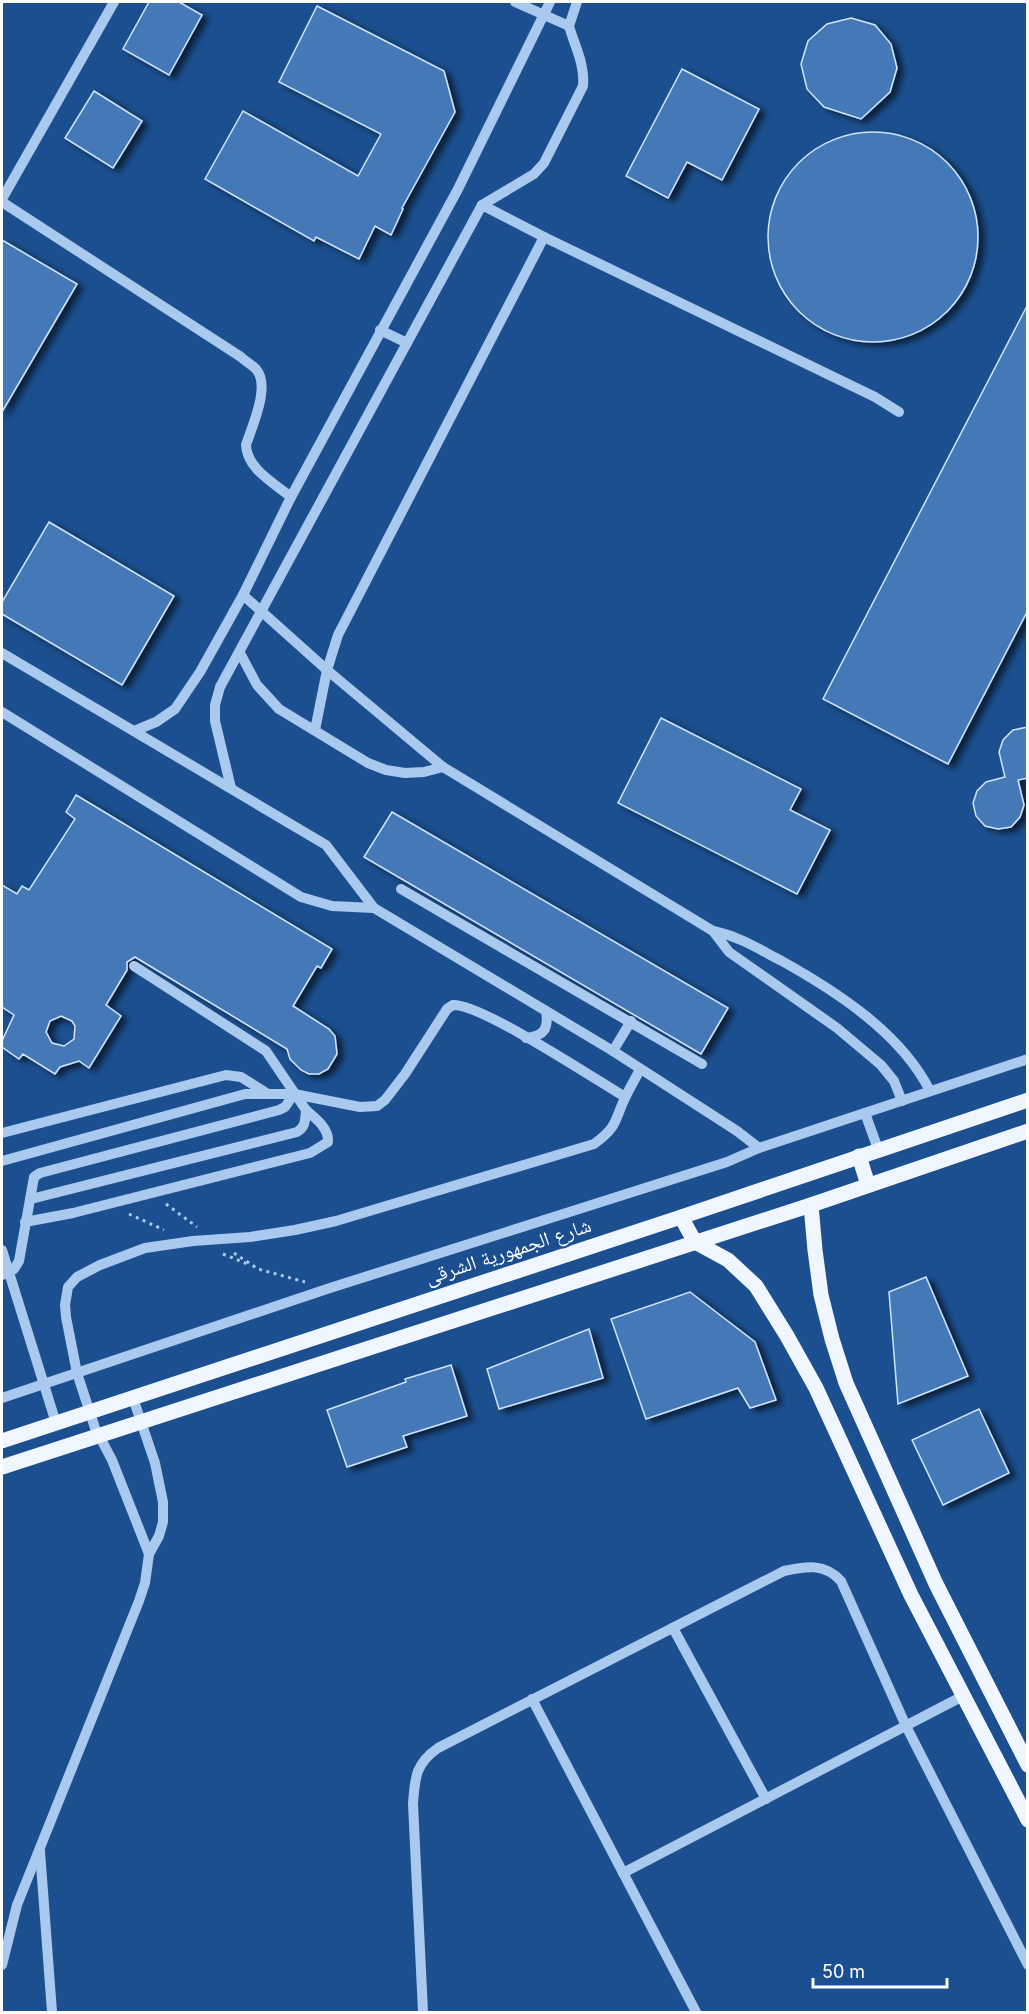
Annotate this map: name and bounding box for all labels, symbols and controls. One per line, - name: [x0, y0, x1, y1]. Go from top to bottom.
- street label: شارع الجمهورية الشرقى: [422, 1213, 594, 1290]
- scale bar: [813, 1951, 946, 1989]
- text: 50 m: [822, 1961, 865, 1982]

